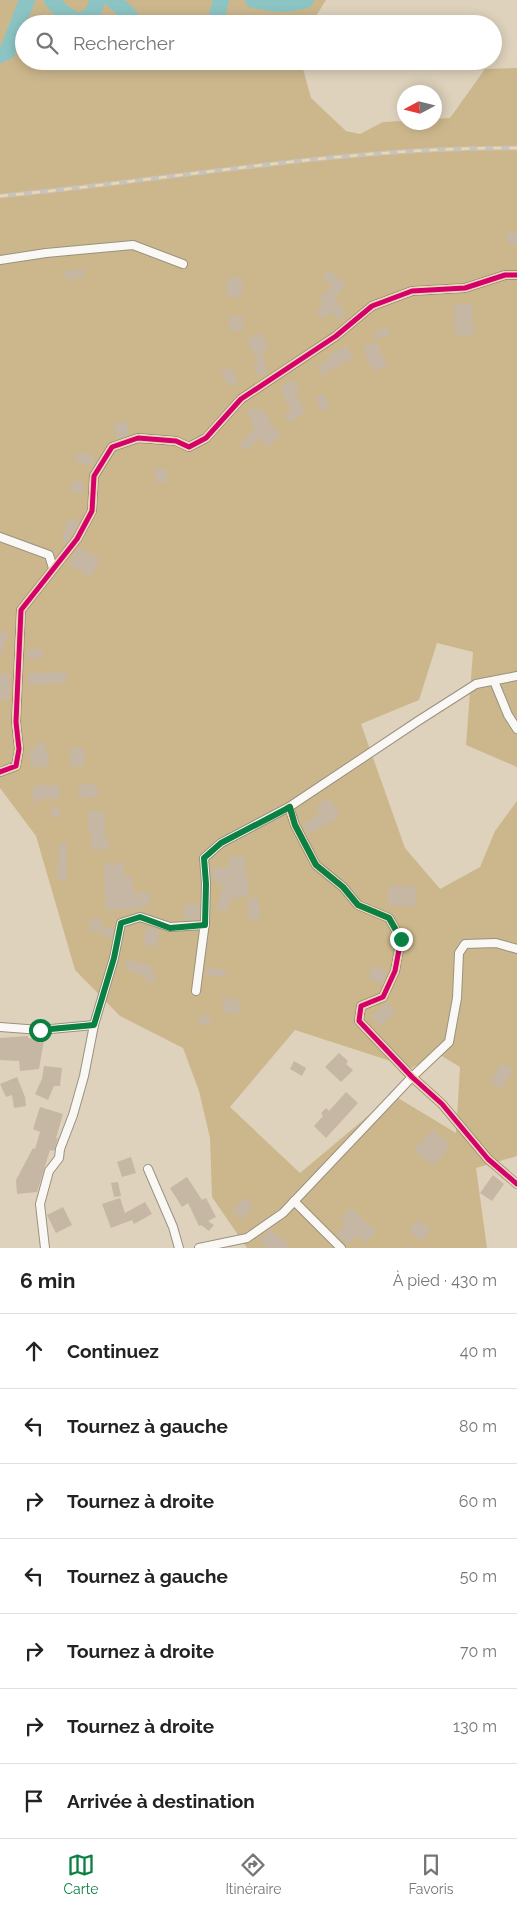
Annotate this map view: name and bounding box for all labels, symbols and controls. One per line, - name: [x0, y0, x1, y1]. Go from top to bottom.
- search box: [15, 15, 502, 70]
- icon: search: [33, 29, 61, 57]
- text: Rechercher: [73, 32, 175, 54]
- north arrow: [397, 85, 442, 130]
- route end: [390, 928, 413, 951]
- route start: [29, 1019, 52, 1042]
- text: 6 min: [20, 1268, 75, 1293]
- text: À pied · 430 m: [393, 1271, 497, 1290]
- icon: ahead: [20, 1337, 48, 1365]
- text: Continuez: [67, 1340, 159, 1362]
- text: 40 m: [460, 1342, 497, 1361]
- icon: left: [20, 1412, 48, 1440]
- text: Tournez à gauche: [67, 1415, 228, 1437]
- text: 80 m: [459, 1417, 497, 1436]
- icon: right: [20, 1487, 48, 1515]
- text: Tournez à droite: [67, 1490, 214, 1512]
- text: 60 m: [459, 1492, 497, 1511]
- icon: left: [20, 1562, 48, 1590]
- text: Tournez à gauche: [67, 1565, 228, 1587]
- text: 50 m: [460, 1567, 497, 1586]
- icon: right: [20, 1637, 48, 1665]
- text: Tournez à droite: [67, 1640, 214, 1662]
- text: 70 m: [460, 1642, 497, 1661]
- icon: right: [20, 1712, 48, 1740]
- text: Tournez à droite: [67, 1715, 214, 1737]
- text: 130 m: [453, 1717, 497, 1736]
- icon: arrive: [20, 1787, 48, 1815]
- text: Arrivée à destination: [67, 1790, 255, 1812]
- tab: Carte: [64, 1851, 98, 1897]
- tab: Itinéraire: [225, 1851, 281, 1897]
- tab: Favoris: [408, 1851, 453, 1897]

